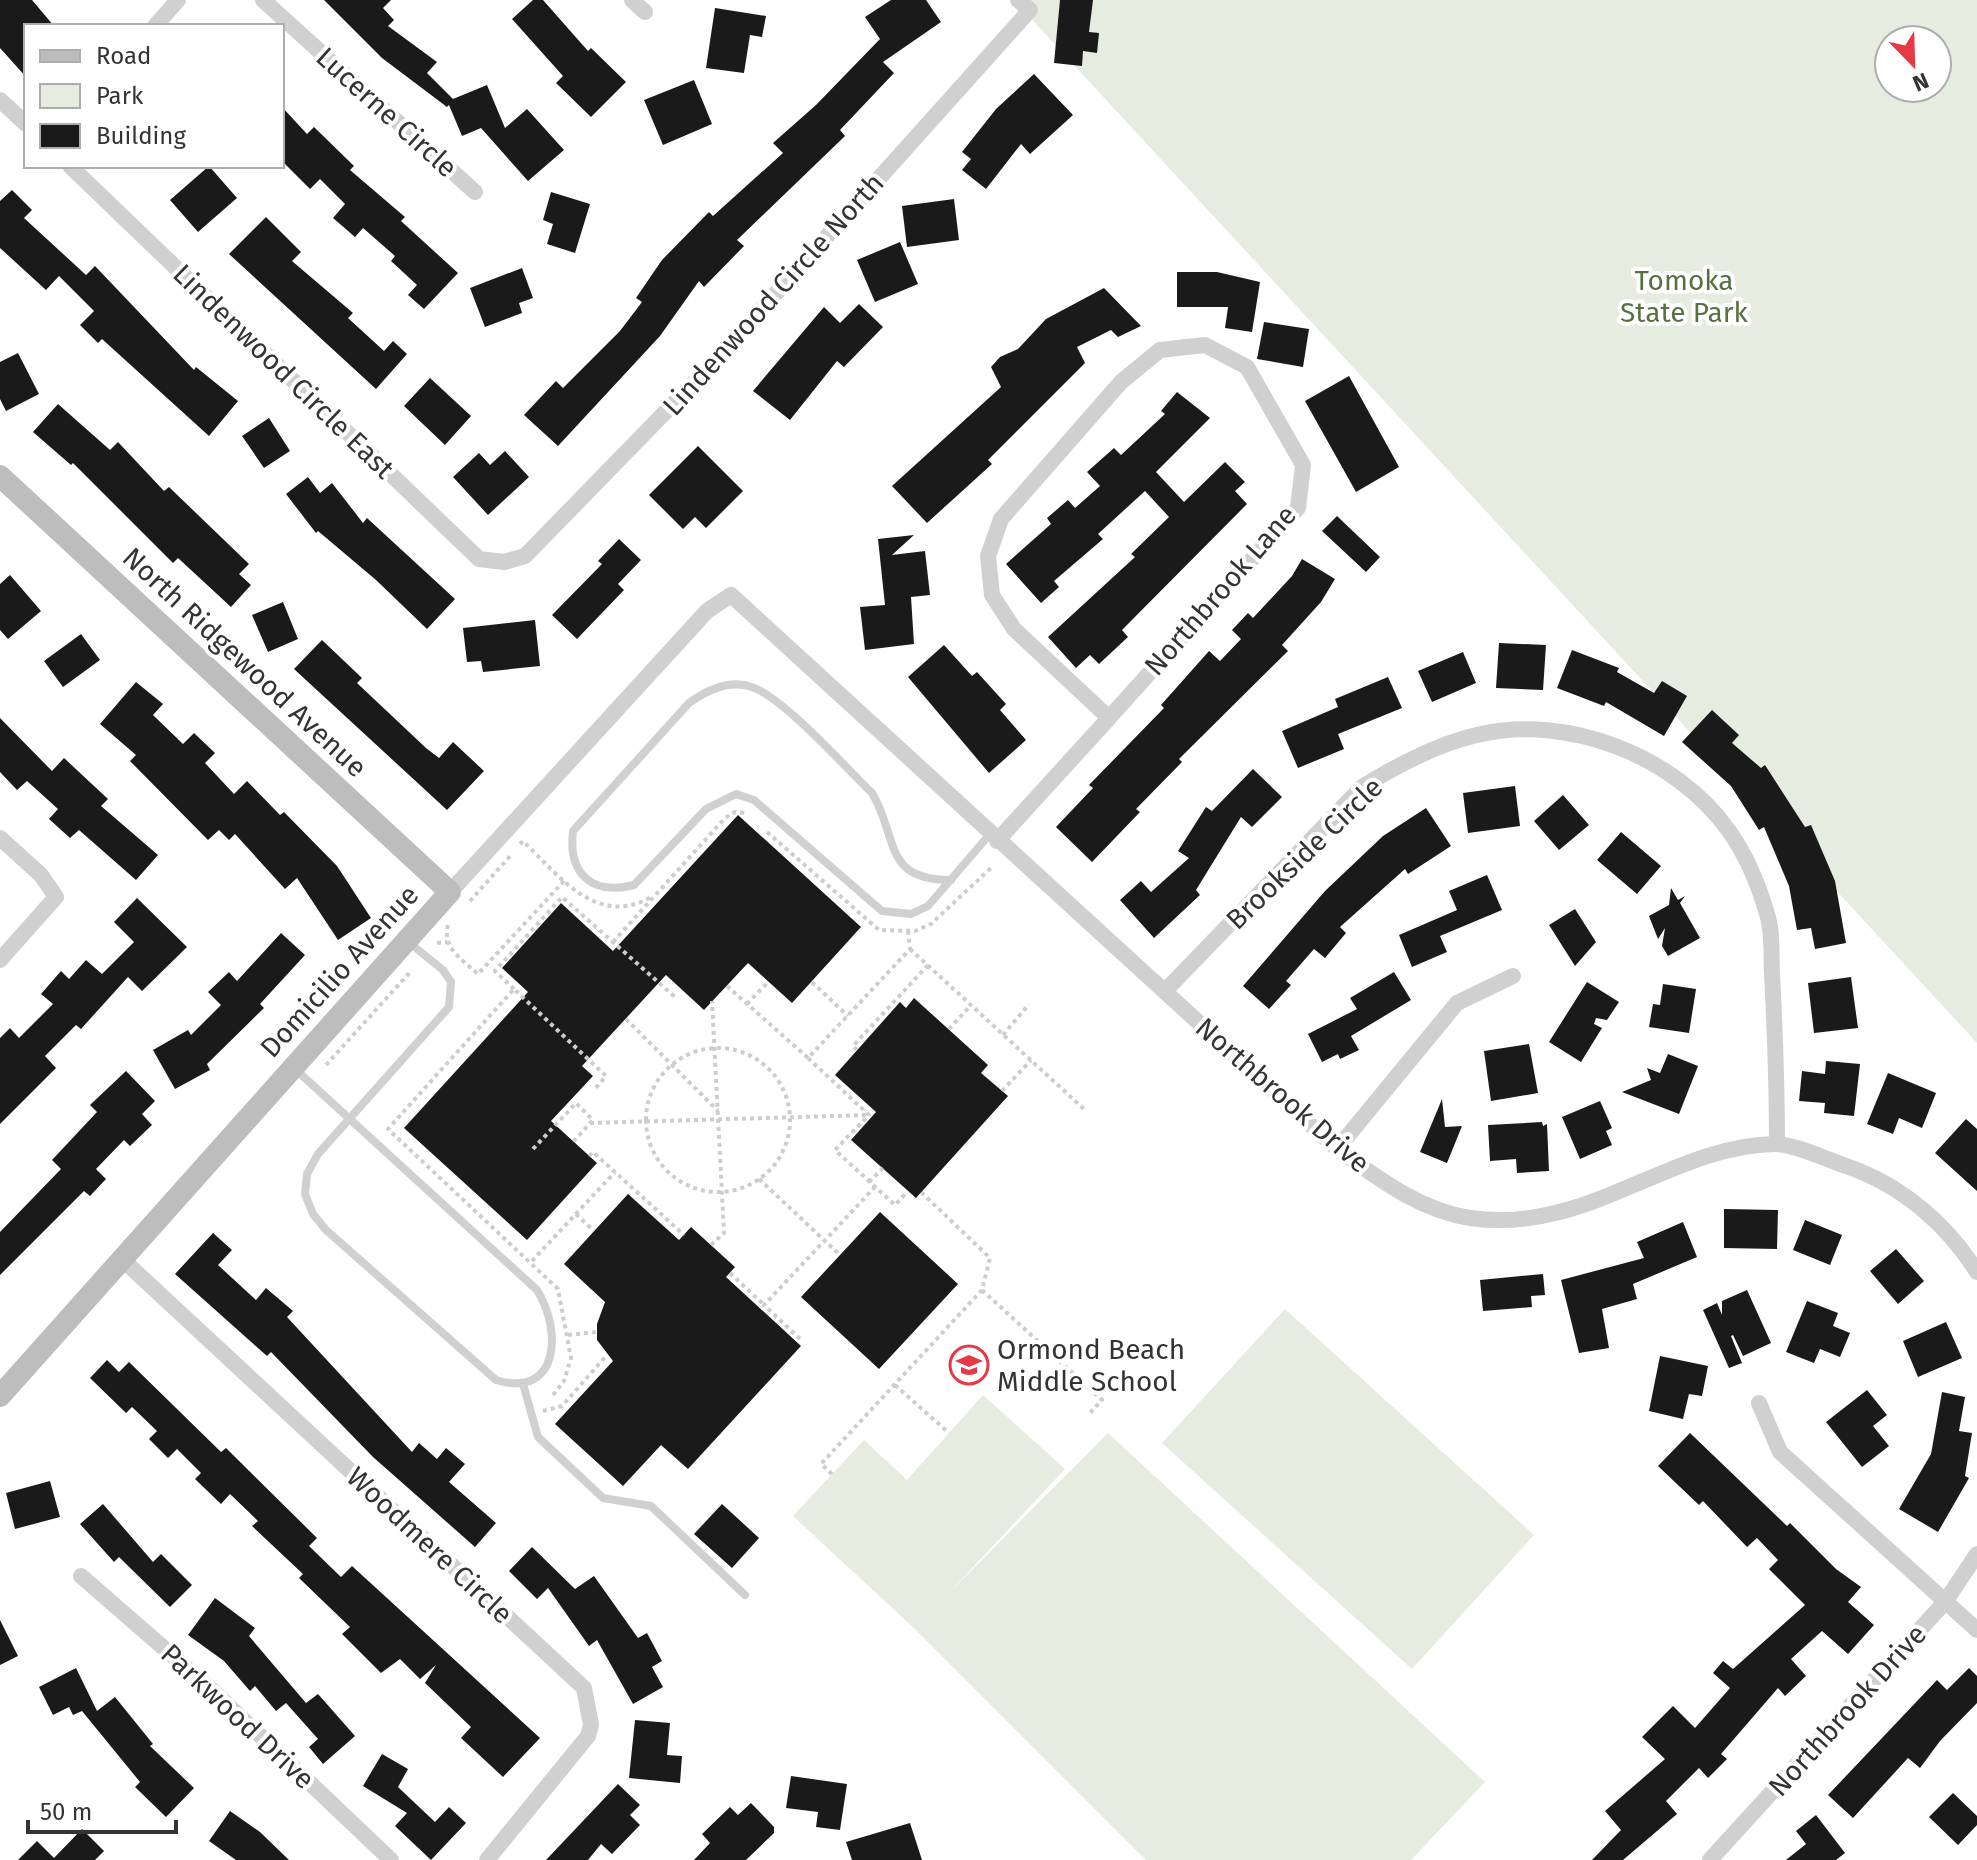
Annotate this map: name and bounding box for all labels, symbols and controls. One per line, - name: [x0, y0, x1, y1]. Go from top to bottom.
- legend: [24, 24, 284, 168]
- north arrow: [1873, 24, 1953, 104]
- street label: Lucerne Circle: [309, 41, 464, 184]
- text: Road: [96, 42, 151, 70]
- text: N: [1909, 67, 1933, 97]
- text: Park: [96, 82, 144, 110]
- text: Building: [96, 122, 186, 150]
- street label: Lindenwood Circle North: [656, 167, 891, 422]
- street label: Lindenwood Circle East: [166, 257, 402, 486]
- park label: Tomoka State Park: [1620, 264, 1749, 329]
- street label: Northbrook Lane: [1138, 499, 1303, 682]
- street label: North Ridgewood Avenue: [116, 541, 373, 784]
- street label: Brookside Circle: [1219, 770, 1389, 936]
- street label: Domicilio Avenue: [253, 878, 425, 1064]
- street label: Northbrook Drive: [1189, 1011, 1376, 1180]
- place label: Ormond Beach Middle School: [997, 1333, 1185, 1398]
- school or university icon: Ormond Beach Middle School: [948, 1344, 990, 1386]
- street label: Woodmere Circle: [340, 1460, 519, 1631]
- street label: Northbrook Drive: [1762, 1618, 1933, 1803]
- street label: Parkwood Drive: [154, 1637, 321, 1796]
- scale bar: [28, 1784, 176, 1834]
- text: 50 m: [40, 1798, 92, 1826]

